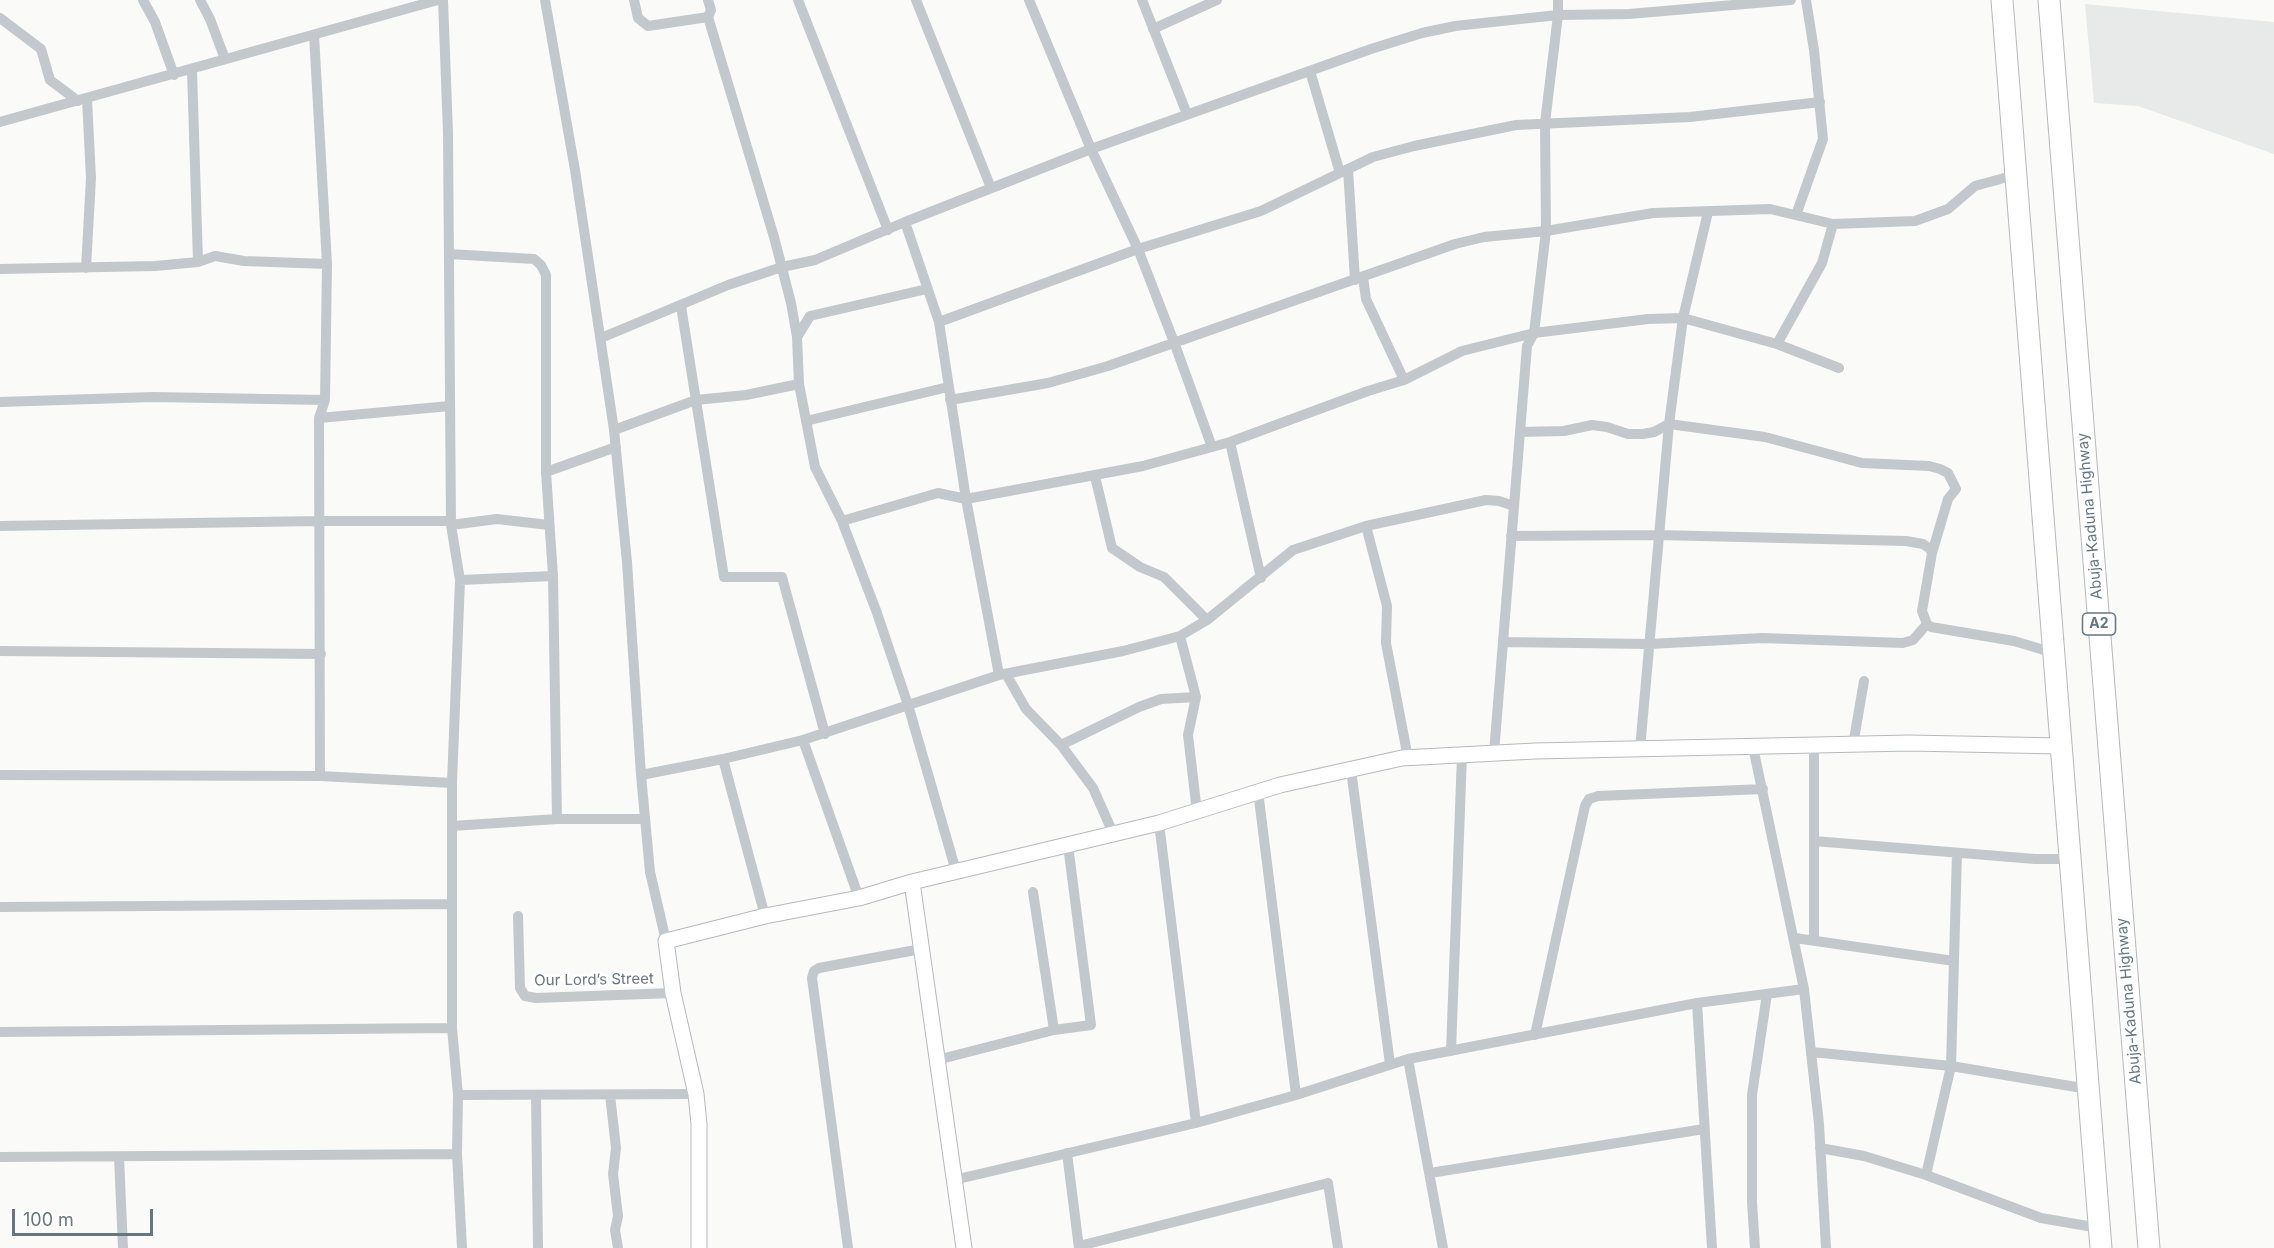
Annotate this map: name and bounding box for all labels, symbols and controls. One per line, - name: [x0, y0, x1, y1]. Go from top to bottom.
- street label: Abuja-Kaduna Highway: [2074, 432, 2106, 600]
- road number: A2: [2082, 613, 2116, 635]
- street label: Abuja-Kaduna Highway: [2113, 917, 2145, 1085]
- street label: Our Lord’s Street: [534, 970, 654, 990]
- scale bar: [15, 1197, 156, 1235]
- text: 100 m: [23, 1209, 74, 1230]

